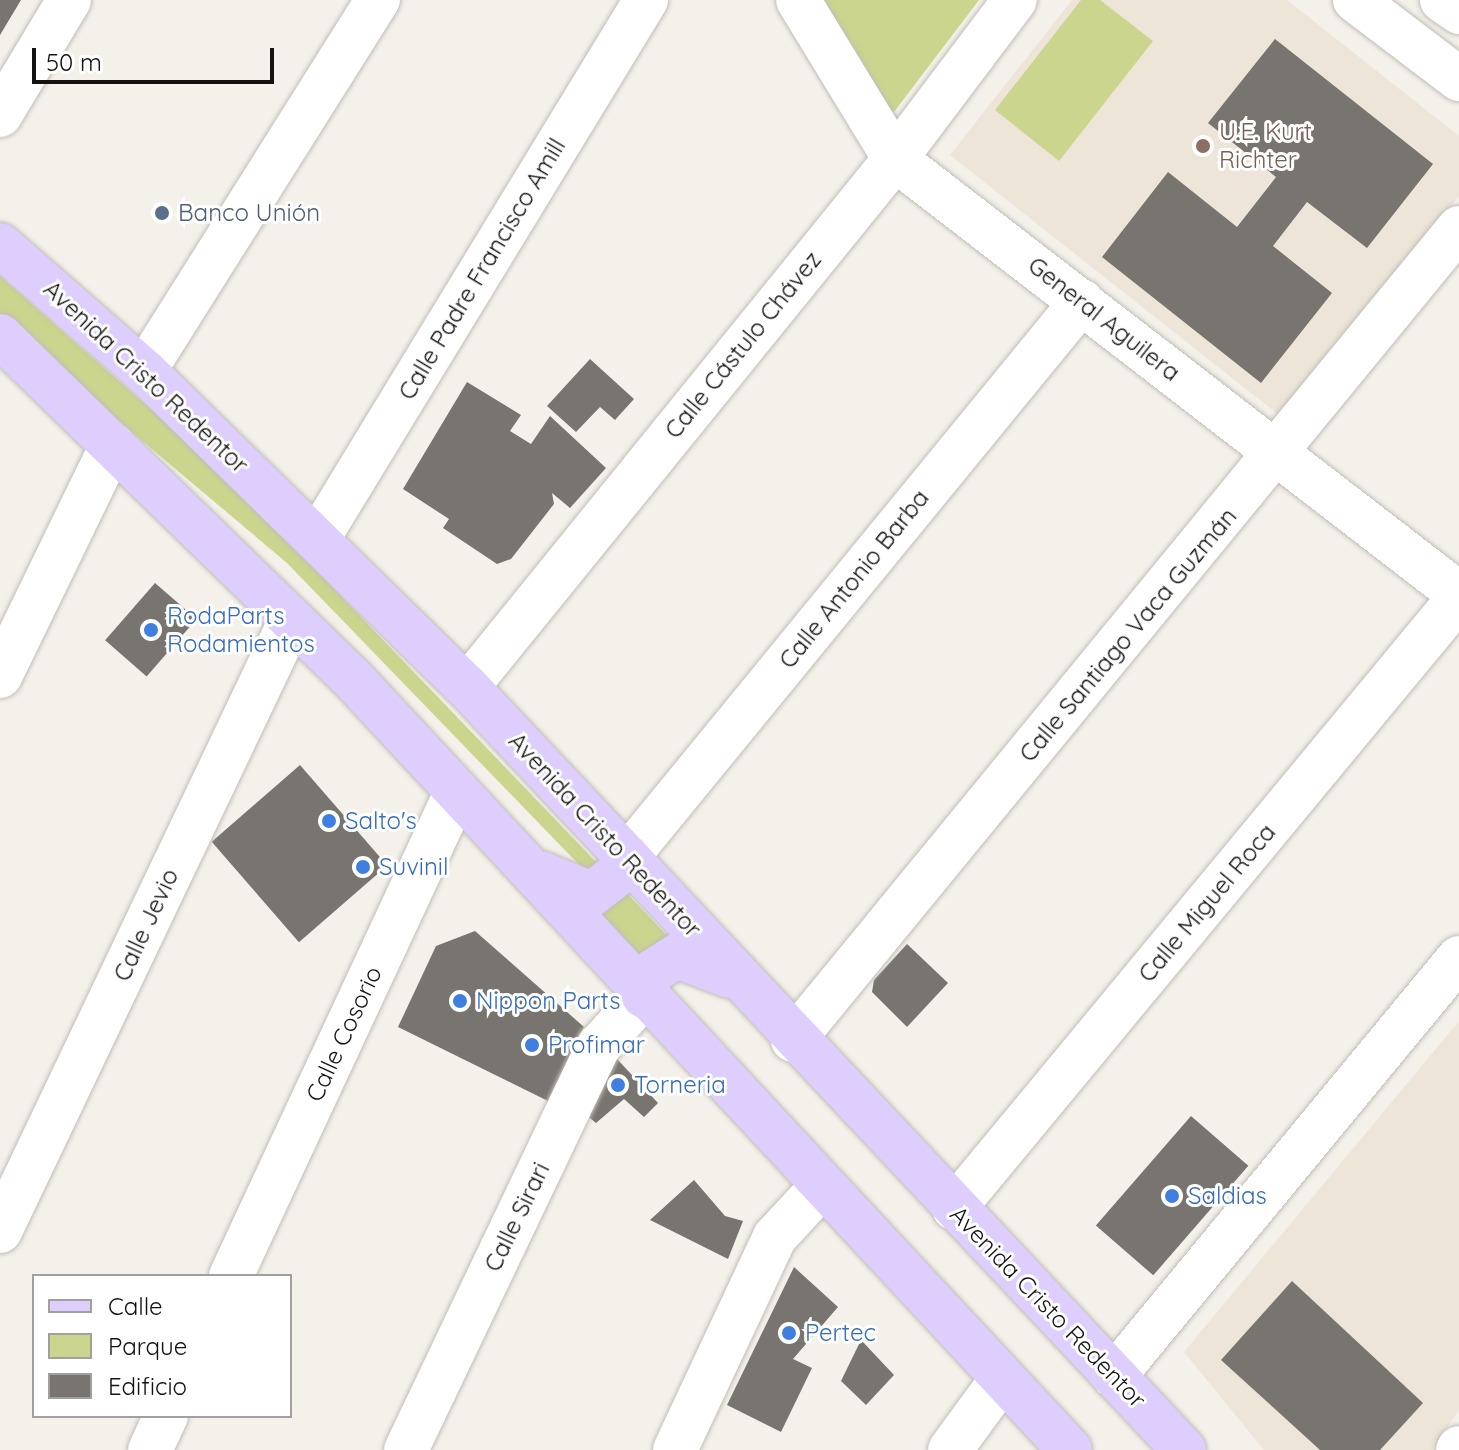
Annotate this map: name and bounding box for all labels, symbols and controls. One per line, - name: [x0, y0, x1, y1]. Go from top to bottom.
- scale bar: [36, 32, 278, 82]
- text: 50 m: [46, 47, 102, 77]
- place label: U.E. Kurt Richter: [1219, 118, 1312, 174]
- street label: Calle Padre Francisco Amill: [392, 133, 572, 405]
- marker: U.E. Kurt Richter: [1194, 137, 1212, 155]
- place label: Banco Unión: [178, 199, 320, 227]
- marker: Banco Unión: [153, 204, 171, 222]
- street label: Calle Cástulo Chávez: [659, 246, 827, 444]
- street label: General Aguilera: [1022, 251, 1186, 387]
- street label: Avenida Cristo Redentor: [38, 275, 254, 479]
- street label: Calle Antonio Barba: [773, 484, 935, 674]
- street label: Calle Santiago Vaca Guzmán: [1013, 502, 1243, 768]
- place label: RodaParts Rodamientos: [167, 602, 315, 658]
- marker: RodaParts Rodamientos: [142, 621, 160, 639]
- street label: Avenida Cristo Redentor: [503, 727, 707, 943]
- place label: Salto's: [345, 807, 417, 835]
- marker: Salto's: [320, 812, 338, 830]
- street label: Calle Miguel Roca: [1132, 818, 1282, 988]
- place label: Suvinil: [379, 853, 449, 881]
- marker: Suvinil: [354, 858, 372, 876]
- street label: Calle Jevio: [107, 864, 185, 986]
- street label: Calle Cosorio: [300, 962, 388, 1106]
- place label: Nippon Parts: [476, 987, 620, 1015]
- marker: Nippon Parts: [451, 992, 469, 1010]
- place label: Profimar: [548, 1031, 645, 1059]
- marker: Profimar: [523, 1036, 541, 1054]
- place label: Torneria: [634, 1071, 726, 1099]
- marker: Torneria: [609, 1076, 627, 1094]
- street label: Calle Sirari: [478, 1158, 556, 1276]
- place label: Saldias: [1188, 1182, 1267, 1210]
- marker: Saldias: [1163, 1187, 1181, 1205]
- street label: Avenida Cristo Redentor: [944, 1200, 1152, 1414]
- legend: [32, 1274, 292, 1418]
- text: Calle: [108, 1291, 163, 1321]
- place label: Pertec: [805, 1319, 876, 1347]
- marker: Pertec: [780, 1324, 798, 1342]
- text: Parque: [108, 1331, 187, 1361]
- text: Edificio: [108, 1371, 187, 1401]

